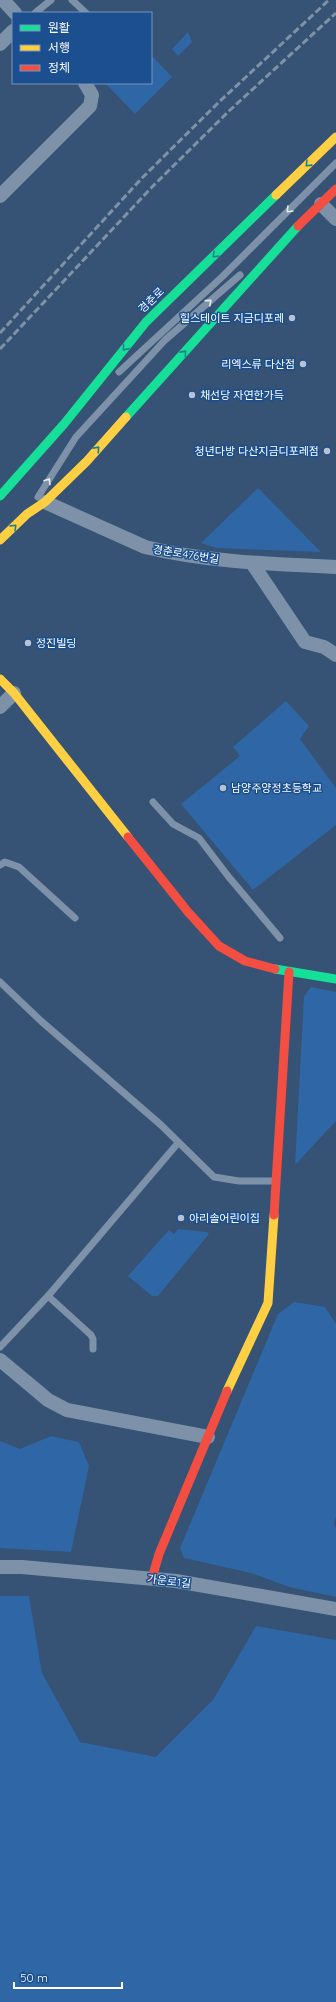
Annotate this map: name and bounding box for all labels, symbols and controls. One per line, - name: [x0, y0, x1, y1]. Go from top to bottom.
- legend: [12, 12, 152, 84]
- text: 원활: [48, 20, 70, 35]
- text: 서행: [48, 40, 70, 55]
- text: 정체: [48, 60, 70, 75]
- one-way arrow: [305, 159, 313, 167]
- one-way arrow: [286, 205, 294, 213]
- one-way arrow: [212, 250, 220, 258]
- street label: 경춘로: [135, 284, 167, 316]
- one-way arrow: [205, 299, 212, 306]
- place label: 힐스테이트 지금디포레: [180, 311, 284, 325]
- marker: 힐스테이트 지금디포레: [287, 313, 297, 323]
- one-way arrow: [122, 344, 129, 351]
- one-way arrow: [179, 350, 187, 358]
- place label: 리엑스류 다산점: [221, 357, 295, 371]
- marker: 리엑스류 다산점: [298, 359, 308, 369]
- place label: 채선당 자연한가득: [200, 388, 284, 402]
- marker: 채선당 자연한가득: [187, 390, 197, 400]
- place label: 청년다방 다산지금디포레점: [195, 444, 319, 458]
- marker: 청년다방 다산지금디포레점: [322, 446, 332, 456]
- one-way arrow: [92, 447, 99, 454]
- one-way arrow: [43, 478, 51, 485]
- one-way arrow: [9, 524, 17, 532]
- street label: 경춘로476번길: [152, 542, 220, 566]
- place label: 정진빌딩: [36, 636, 76, 650]
- marker: 정진빌딩: [23, 638, 33, 648]
- place label: 남양주양정초등학교: [231, 781, 322, 795]
- marker: 남양주양정초등학교: [218, 783, 228, 793]
- place label: 아리솔어린이집: [189, 1211, 260, 1225]
- marker: 아리솔어린이집: [176, 1213, 186, 1223]
- street label: 가운로1길: [146, 1571, 192, 1591]
- scale bar: [14, 1964, 122, 1990]
- text: 50 m: [20, 1970, 48, 1985]

